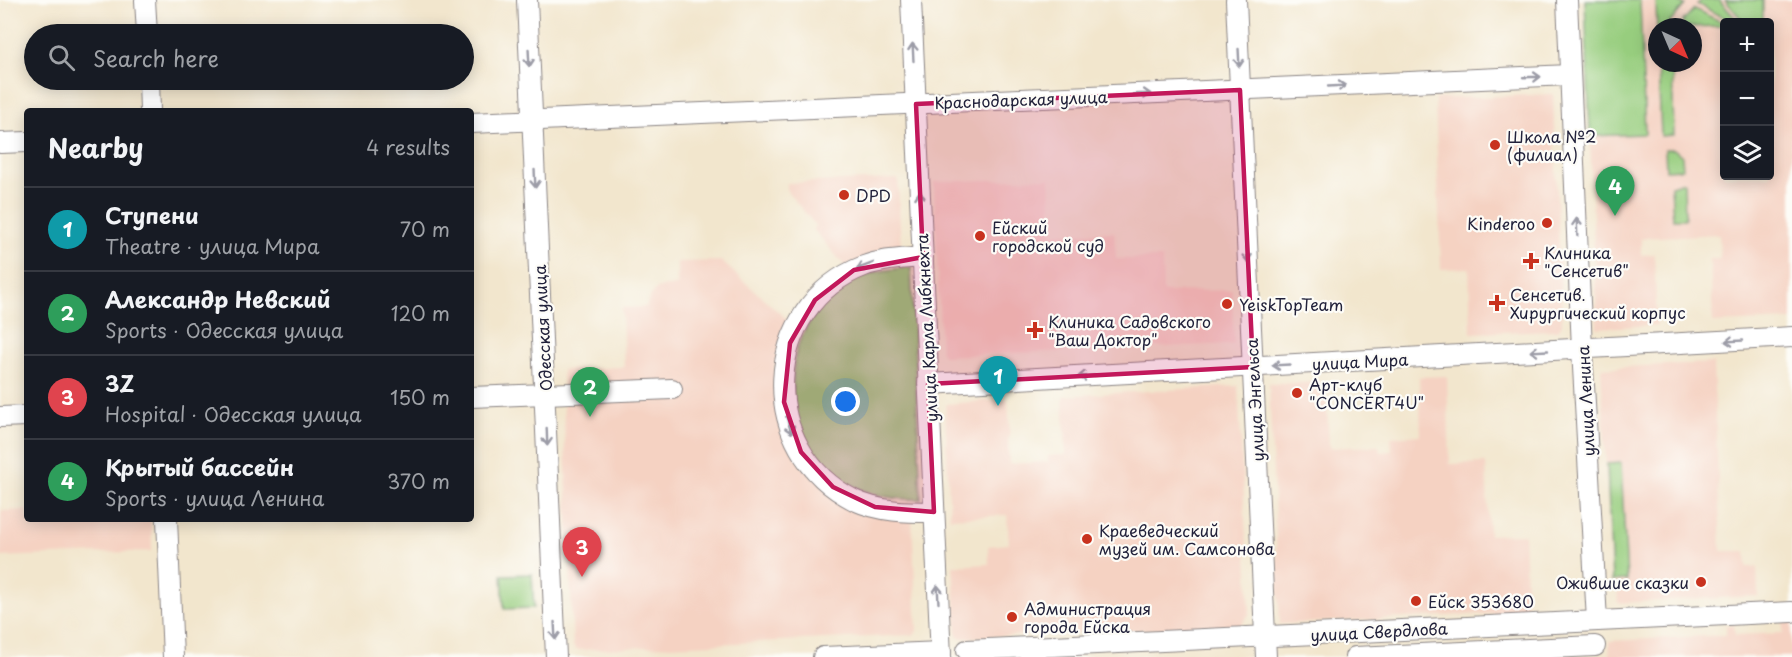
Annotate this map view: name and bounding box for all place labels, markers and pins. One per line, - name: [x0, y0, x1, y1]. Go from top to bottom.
- place label: Школа №2 (филиал): [1507, 124, 1596, 166]
- marker: Школа №2 (филиал): [1488, 138, 1502, 152]
- pin: 4: [1596, 166, 1634, 216]
- place label: DPD: [856, 183, 891, 207]
- marker: DPD: [837, 188, 851, 202]
- place label: Kinderoo: [1467, 211, 1535, 235]
- place label: Ейский городской суд: [992, 215, 1104, 257]
- marker: Kinderoo: [1540, 216, 1554, 230]
- marker: Ейский городской суд: [973, 229, 987, 243]
- place label: Клиника "Сенсетив": [1544, 240, 1629, 282]
- marker: Клиника "Сенсетив": [1522, 252, 1540, 270]
- place label: Сенсетив. Хирургический корпус: [1510, 282, 1686, 324]
- place label: YeiskTopTeam: [1239, 292, 1343, 316]
- marker: Сенсетив. Хирургический корпус: [1488, 294, 1506, 312]
- marker: YeiskTopTeam: [1220, 297, 1234, 311]
- place label: Клиника Садовского "Ваш Доктор": [1048, 309, 1211, 351]
- marker: Клиника Садовского "Ваш Доктор": [1026, 321, 1044, 339]
- pin: 1: [978, 356, 1018, 406]
- pin: 2: [570, 368, 610, 417]
- place label: Арт-клуб "CONCERT4U": [1309, 372, 1424, 414]
- marker: Арт-клуб "CONCERT4U": [1290, 386, 1304, 400]
- place label: Краеведческий музей им. Самсонова: [1099, 518, 1275, 560]
- pin: 3: [562, 528, 602, 577]
- marker: Краеведческий музей им. Самсонова: [1080, 532, 1094, 546]
- place label: Ожившие сказки: [1556, 570, 1689, 594]
- marker: Ожившие сказки: [1694, 575, 1708, 589]
- place label: Ейск 353680: [1428, 589, 1534, 613]
- marker: Ейск 353680: [1409, 594, 1423, 608]
- place label: Администрация города Ейска: [1024, 596, 1151, 638]
- marker: Администрация города Ейска: [1005, 610, 1019, 624]

